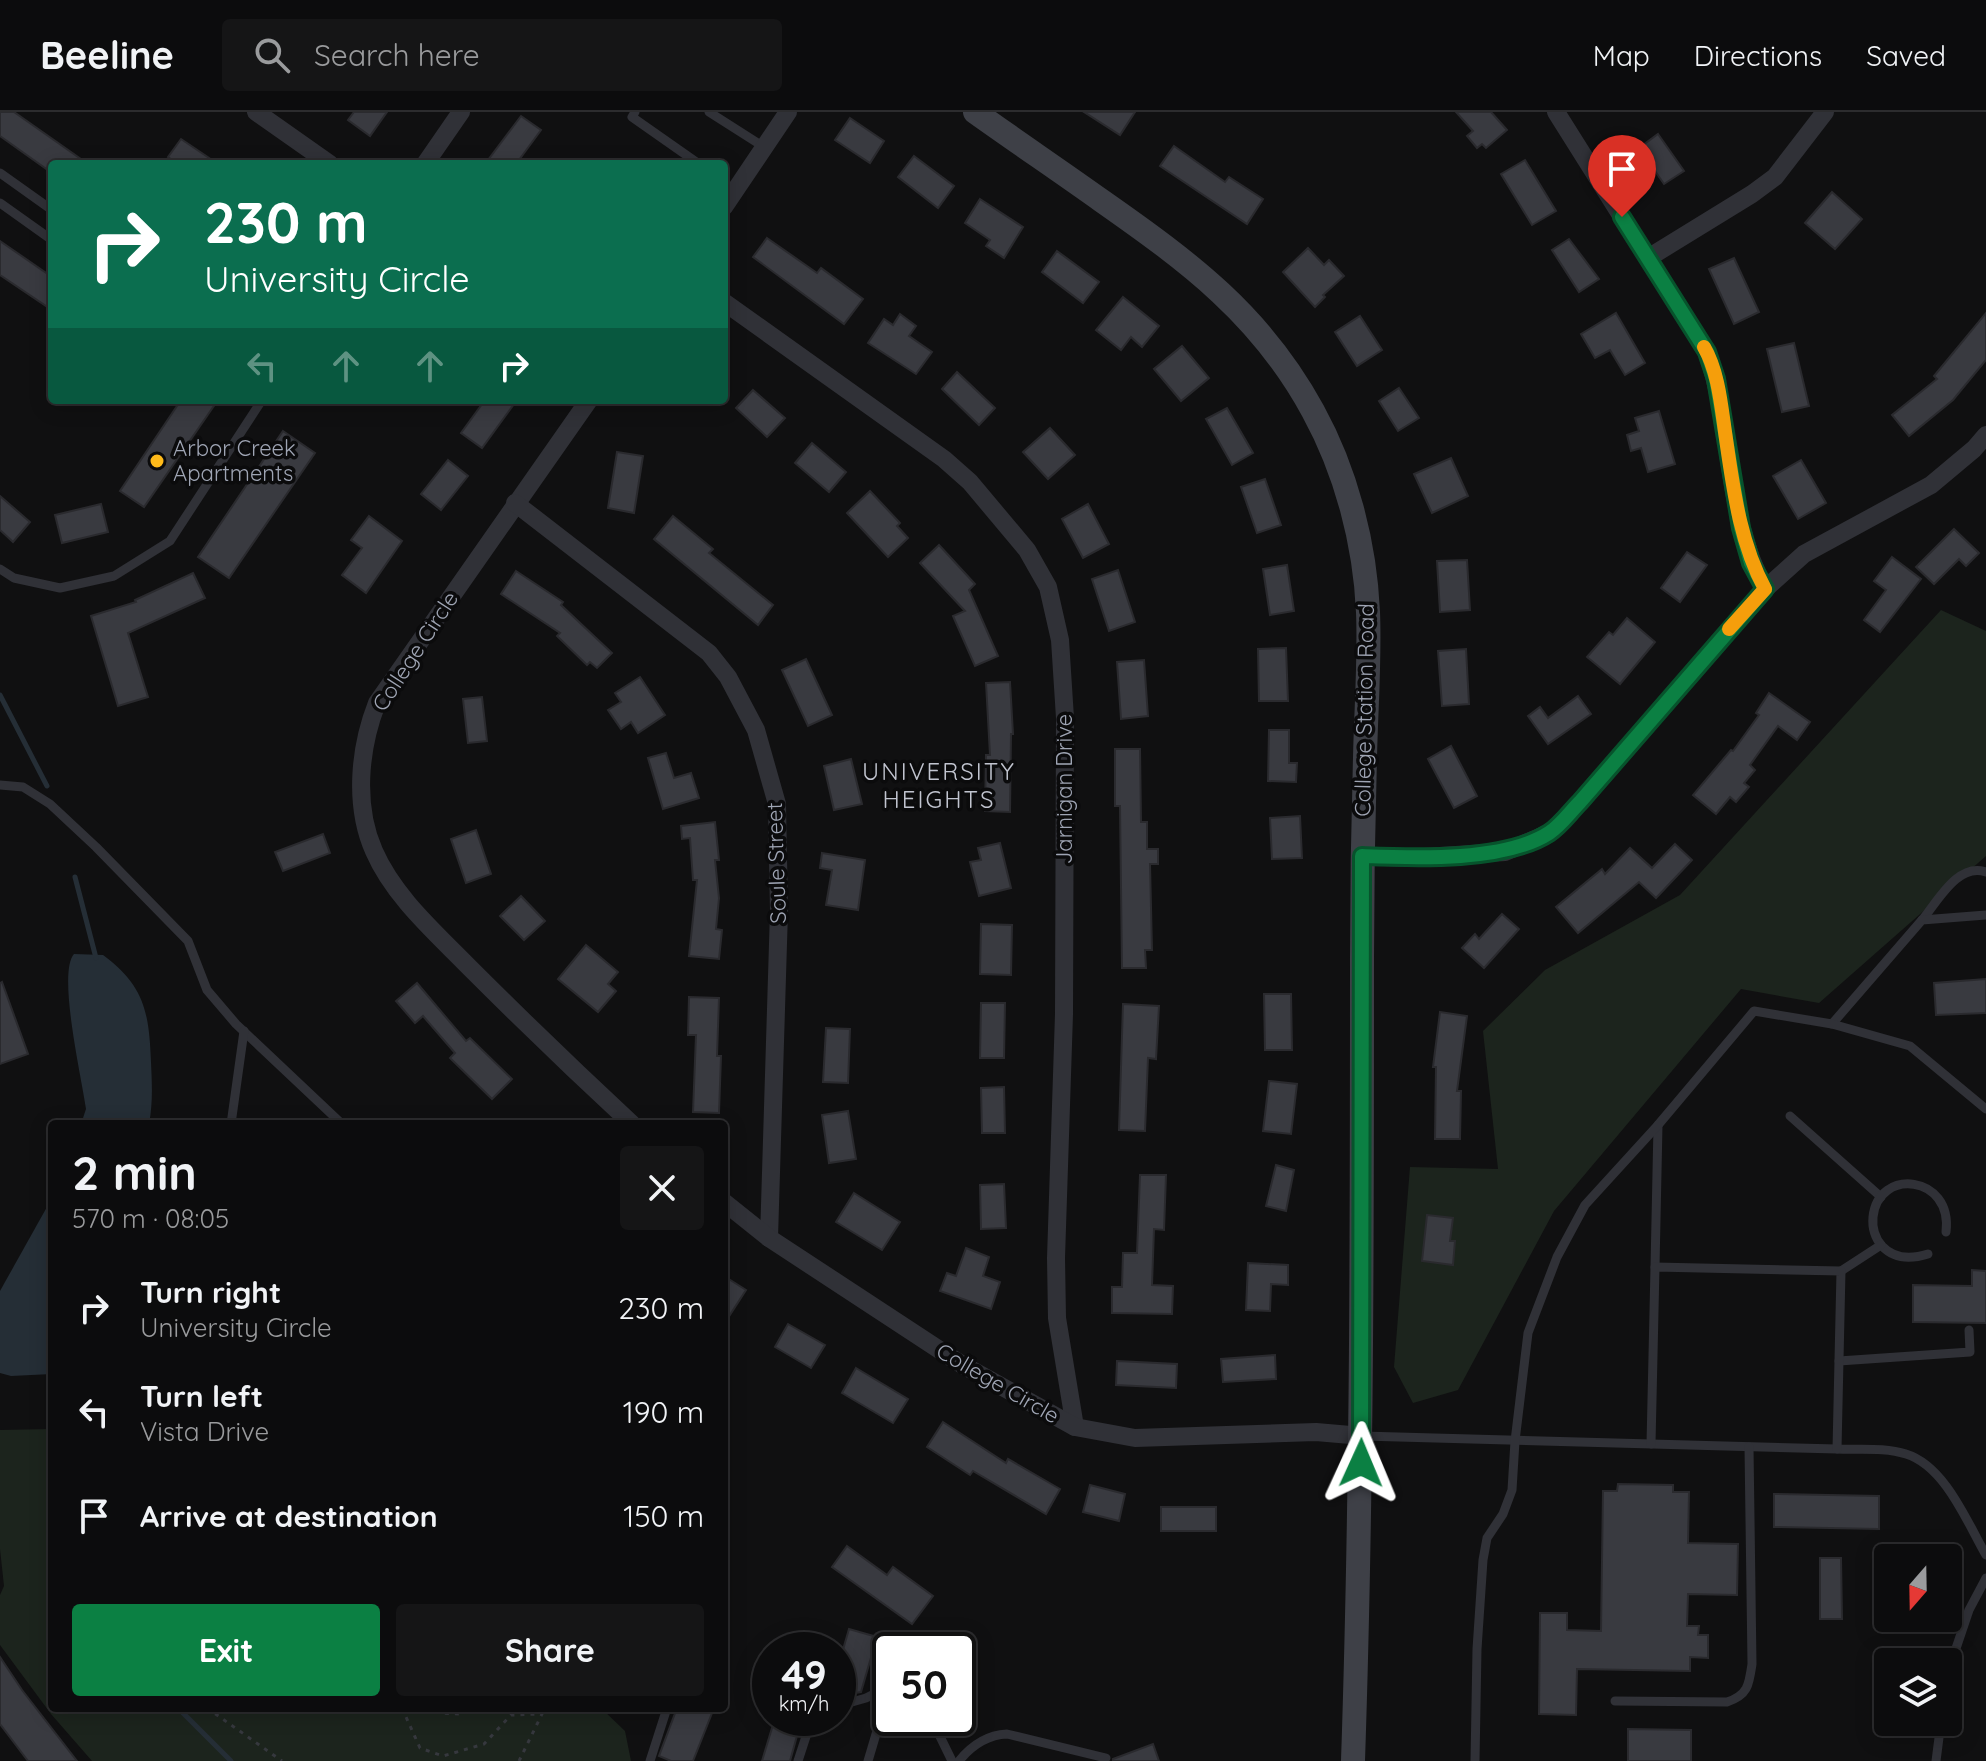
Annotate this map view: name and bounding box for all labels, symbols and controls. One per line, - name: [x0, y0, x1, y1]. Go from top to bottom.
- search box: [222, 19, 782, 91]
- text: Beeline: [40, 31, 174, 79]
- icon: search: [250, 33, 294, 77]
- text: Search here: [314, 36, 480, 74]
- text: Map: [1593, 38, 1650, 73]
- text: Directions: [1694, 38, 1822, 73]
- text: Saved: [1866, 38, 1946, 73]
- pin: [1588, 135, 1656, 217]
- icon: arrive: [1600, 147, 1644, 191]
- text: 230 m: [204, 187, 368, 257]
- icon: right: [72, 192, 176, 296]
- text: University Circle: [204, 256, 470, 301]
- icon: left: [240, 344, 284, 388]
- icon: ahead: [324, 344, 368, 388]
- icon: ahead: [408, 344, 452, 388]
- icon: right: [492, 344, 536, 388]
- place label: Arbor Creek Apartments: [173, 434, 296, 487]
- marker: Arbor Creek Apartments: [148, 452, 166, 470]
- street label: College Circle: [366, 586, 464, 716]
- street label: College Station Road: [1348, 603, 1380, 817]
- street label: Jarnigan Drive: [1050, 714, 1078, 864]
- district label: UNIVERSITY HEIGHTS: [862, 756, 1016, 814]
- street label: Soule Street: [760, 802, 792, 924]
- text: 2 min: [72, 1142, 197, 1202]
- button: close: [620, 1146, 704, 1230]
- text: 570 m · 08:05: [72, 1202, 229, 1235]
- text: Turn right: [140, 1273, 281, 1311]
- icon: right: [72, 1286, 116, 1330]
- text: 230 m: [618, 1289, 704, 1327]
- text: University Circle: [140, 1311, 332, 1344]
- street label: College Circle: [932, 1337, 1064, 1429]
- text: Turn left: [140, 1377, 263, 1415]
- icon: left: [72, 1390, 116, 1434]
- text: 190 m: [623, 1393, 704, 1431]
- text: Vista Drive: [140, 1415, 269, 1448]
- position arrow: [1319, 1421, 1403, 1505]
- icon: arrive: [72, 1494, 116, 1538]
- text: Arrive at destination: [140, 1497, 438, 1535]
- text: 150 m: [623, 1497, 704, 1535]
- north arrow: [1874, 1544, 1962, 1632]
- map controls: [1874, 1544, 1962, 1736]
- button: Exit: [72, 1604, 380, 1696]
- button: Share: [396, 1604, 704, 1696]
- speed limit sign: 50: [872, 1632, 976, 1736]
- button: layers: [1874, 1648, 1962, 1736]
- text: 49: [781, 1649, 827, 1699]
- text: km/h: [779, 1691, 829, 1716]

